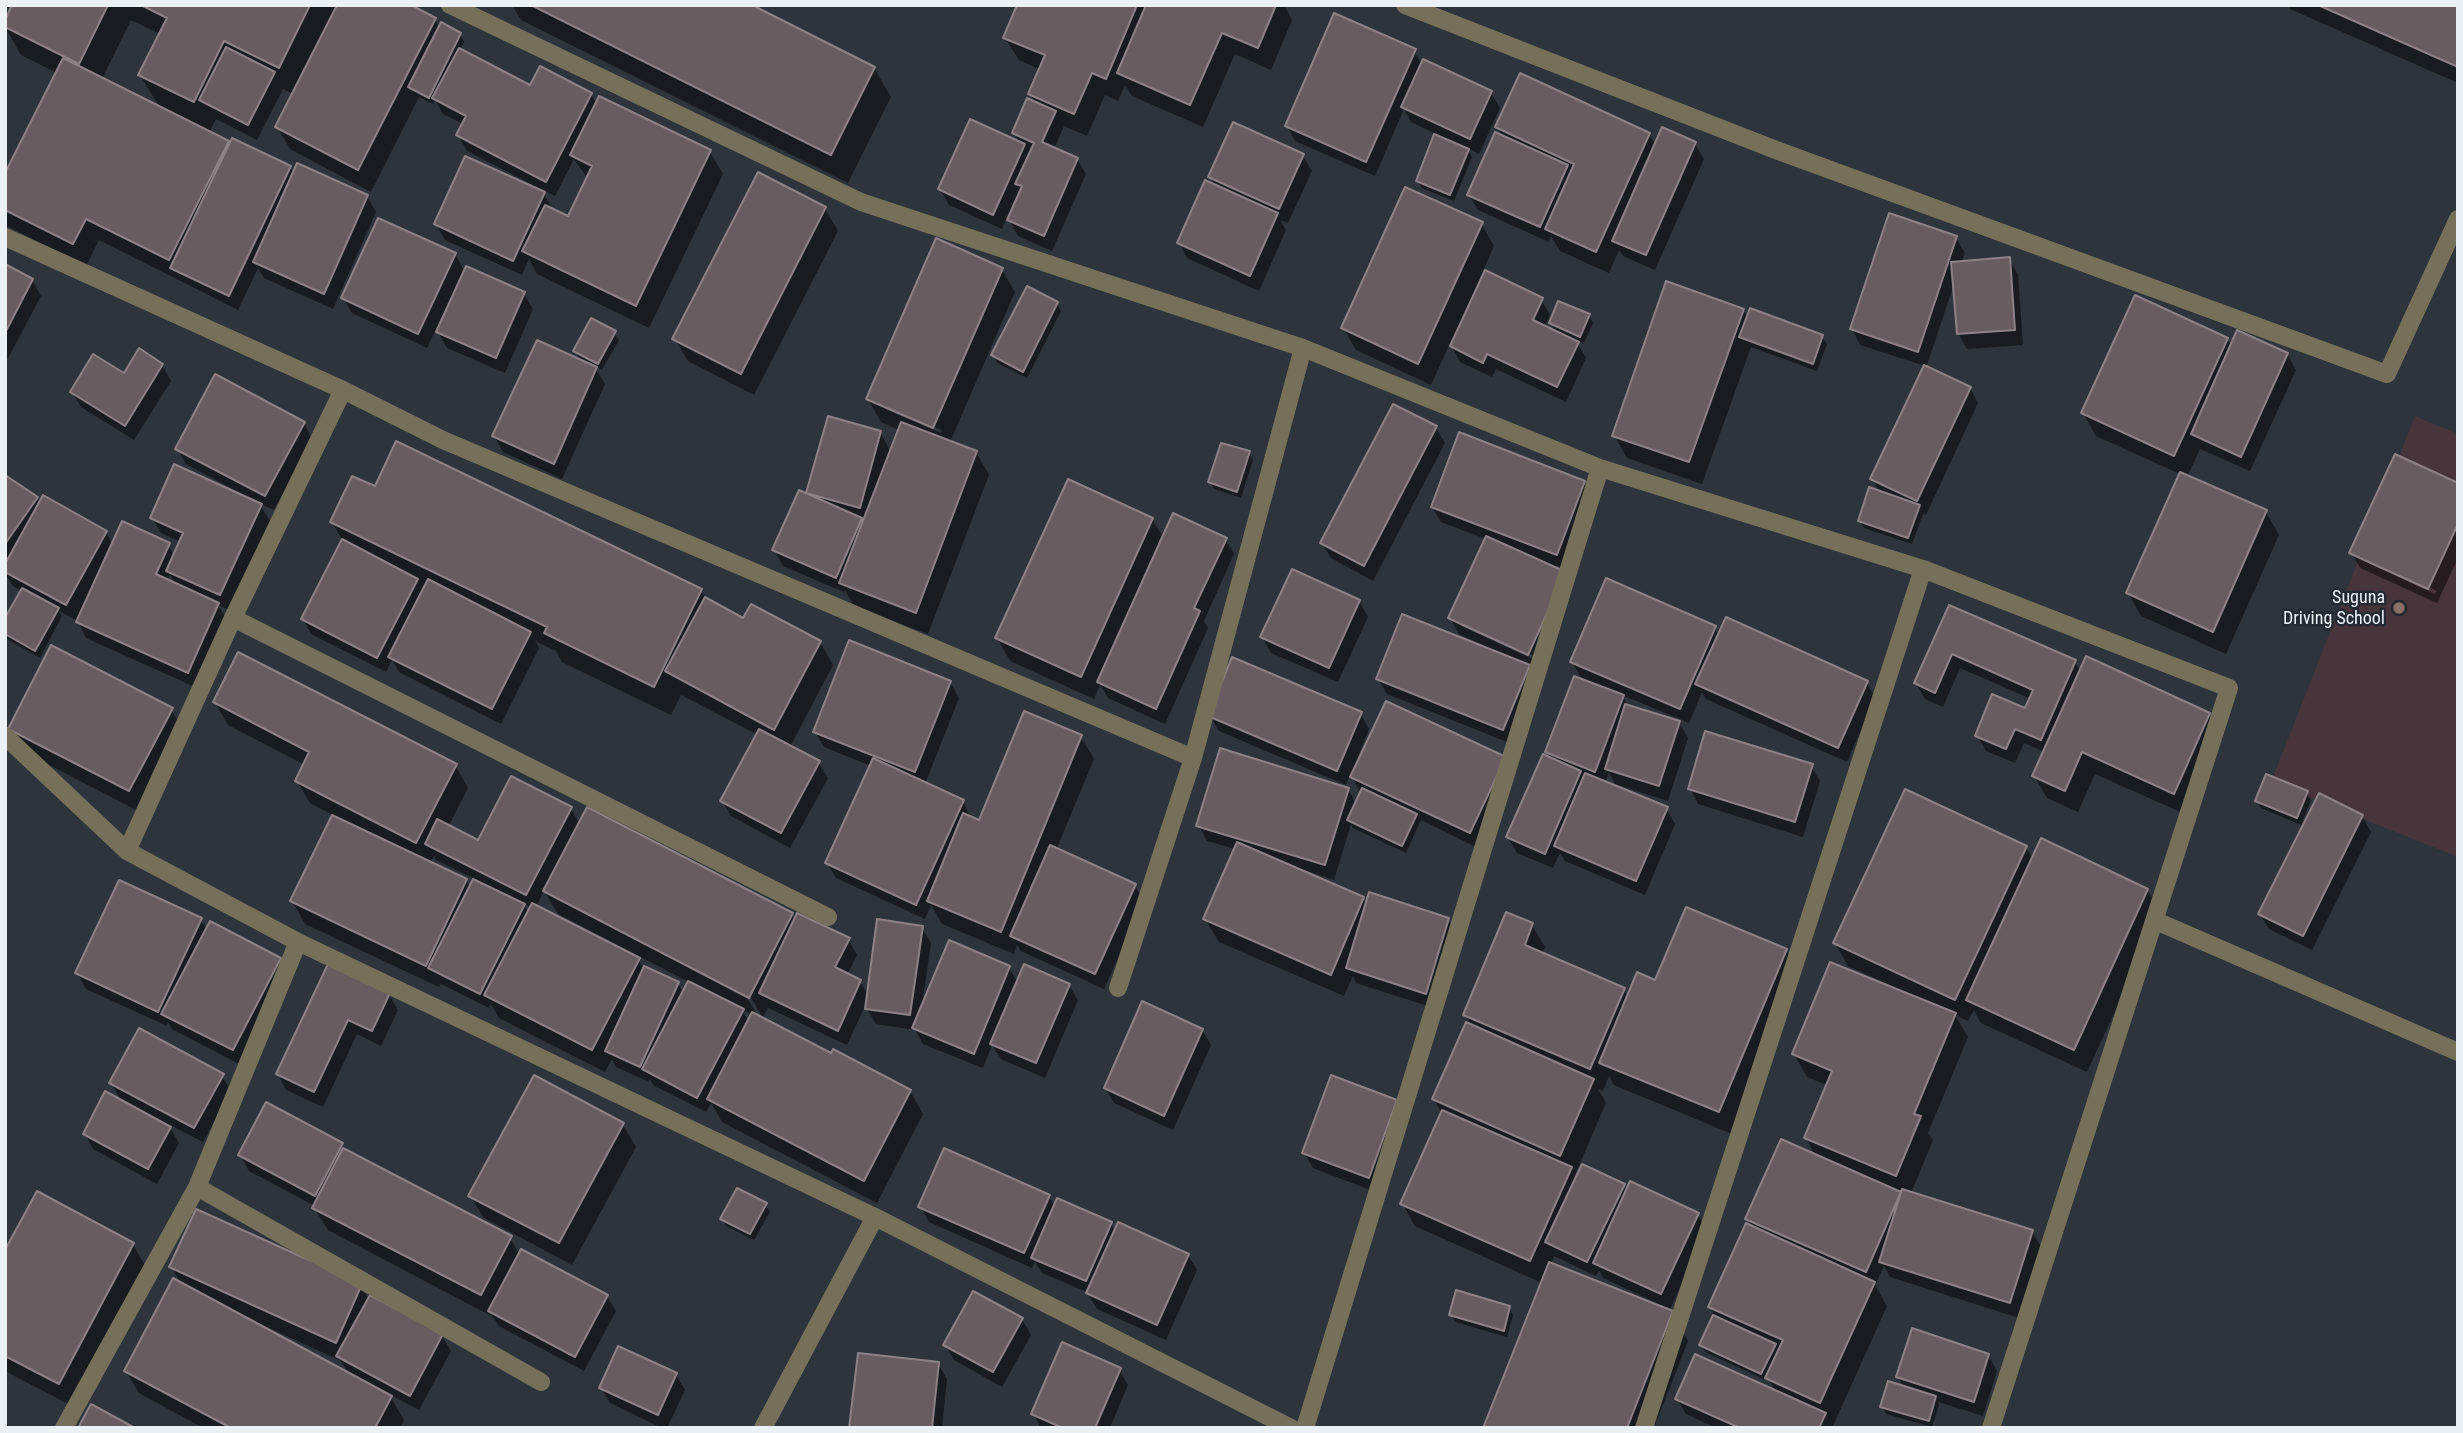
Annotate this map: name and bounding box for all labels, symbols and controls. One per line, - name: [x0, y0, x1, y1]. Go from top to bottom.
- place label: Suguna Driving School: [2283, 587, 2385, 630]
- marker: Suguna Driving School: [2391, 600, 2407, 616]

